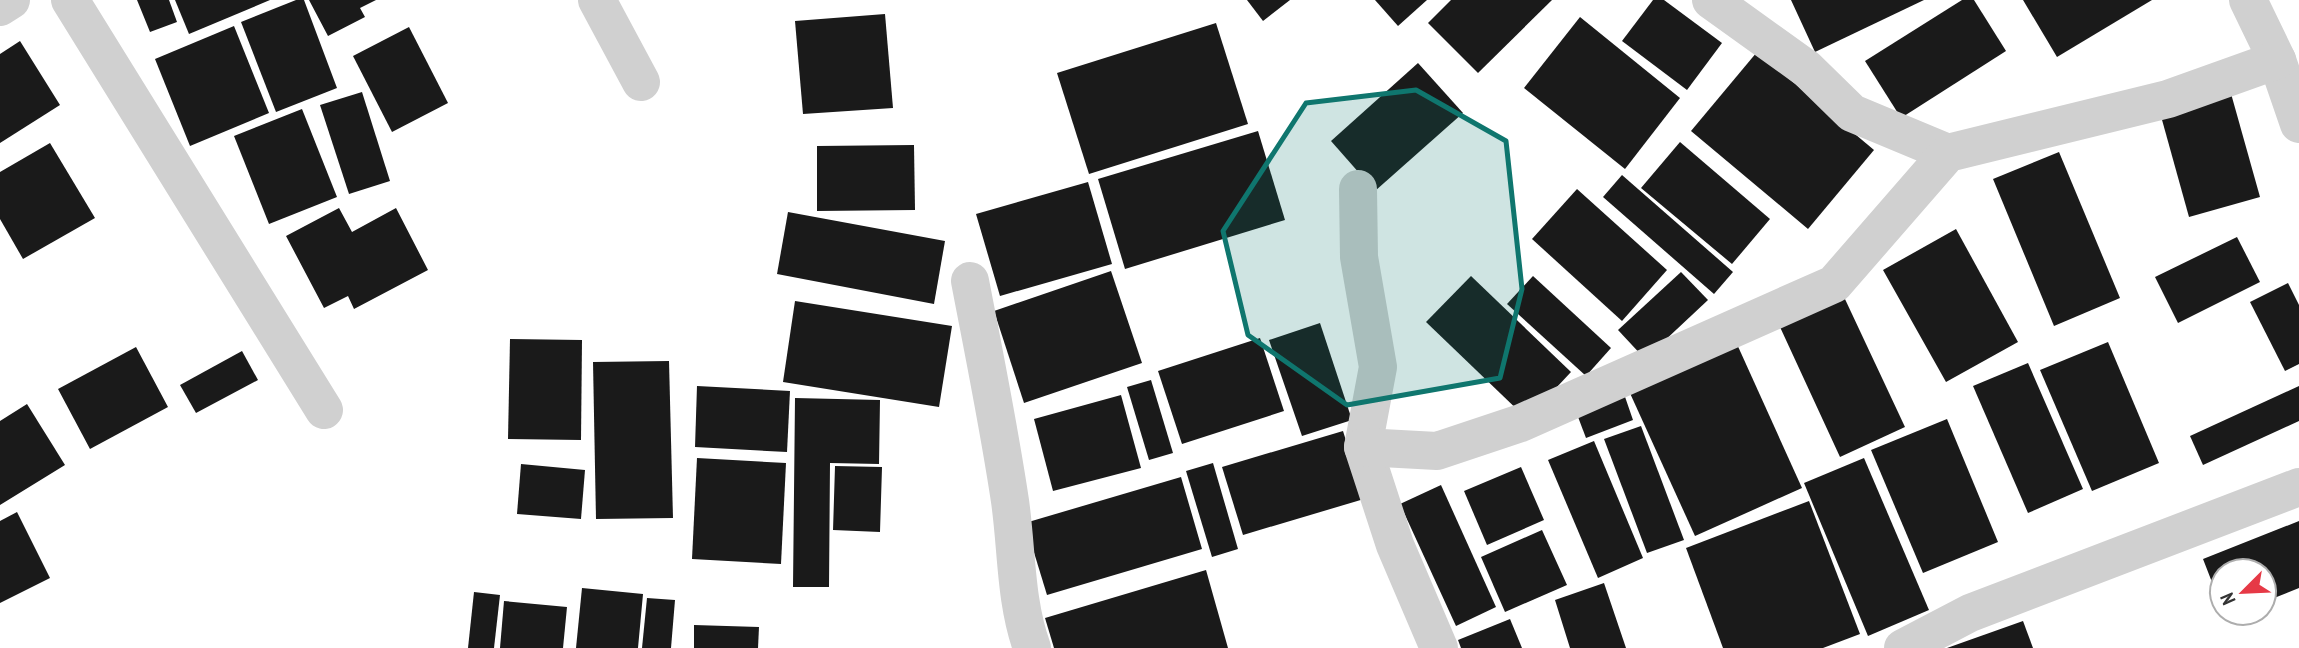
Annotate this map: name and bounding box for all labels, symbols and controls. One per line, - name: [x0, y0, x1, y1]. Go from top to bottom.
- north arrow: [2208, 557, 2278, 627]
- text: N: [2214, 589, 2241, 608]

